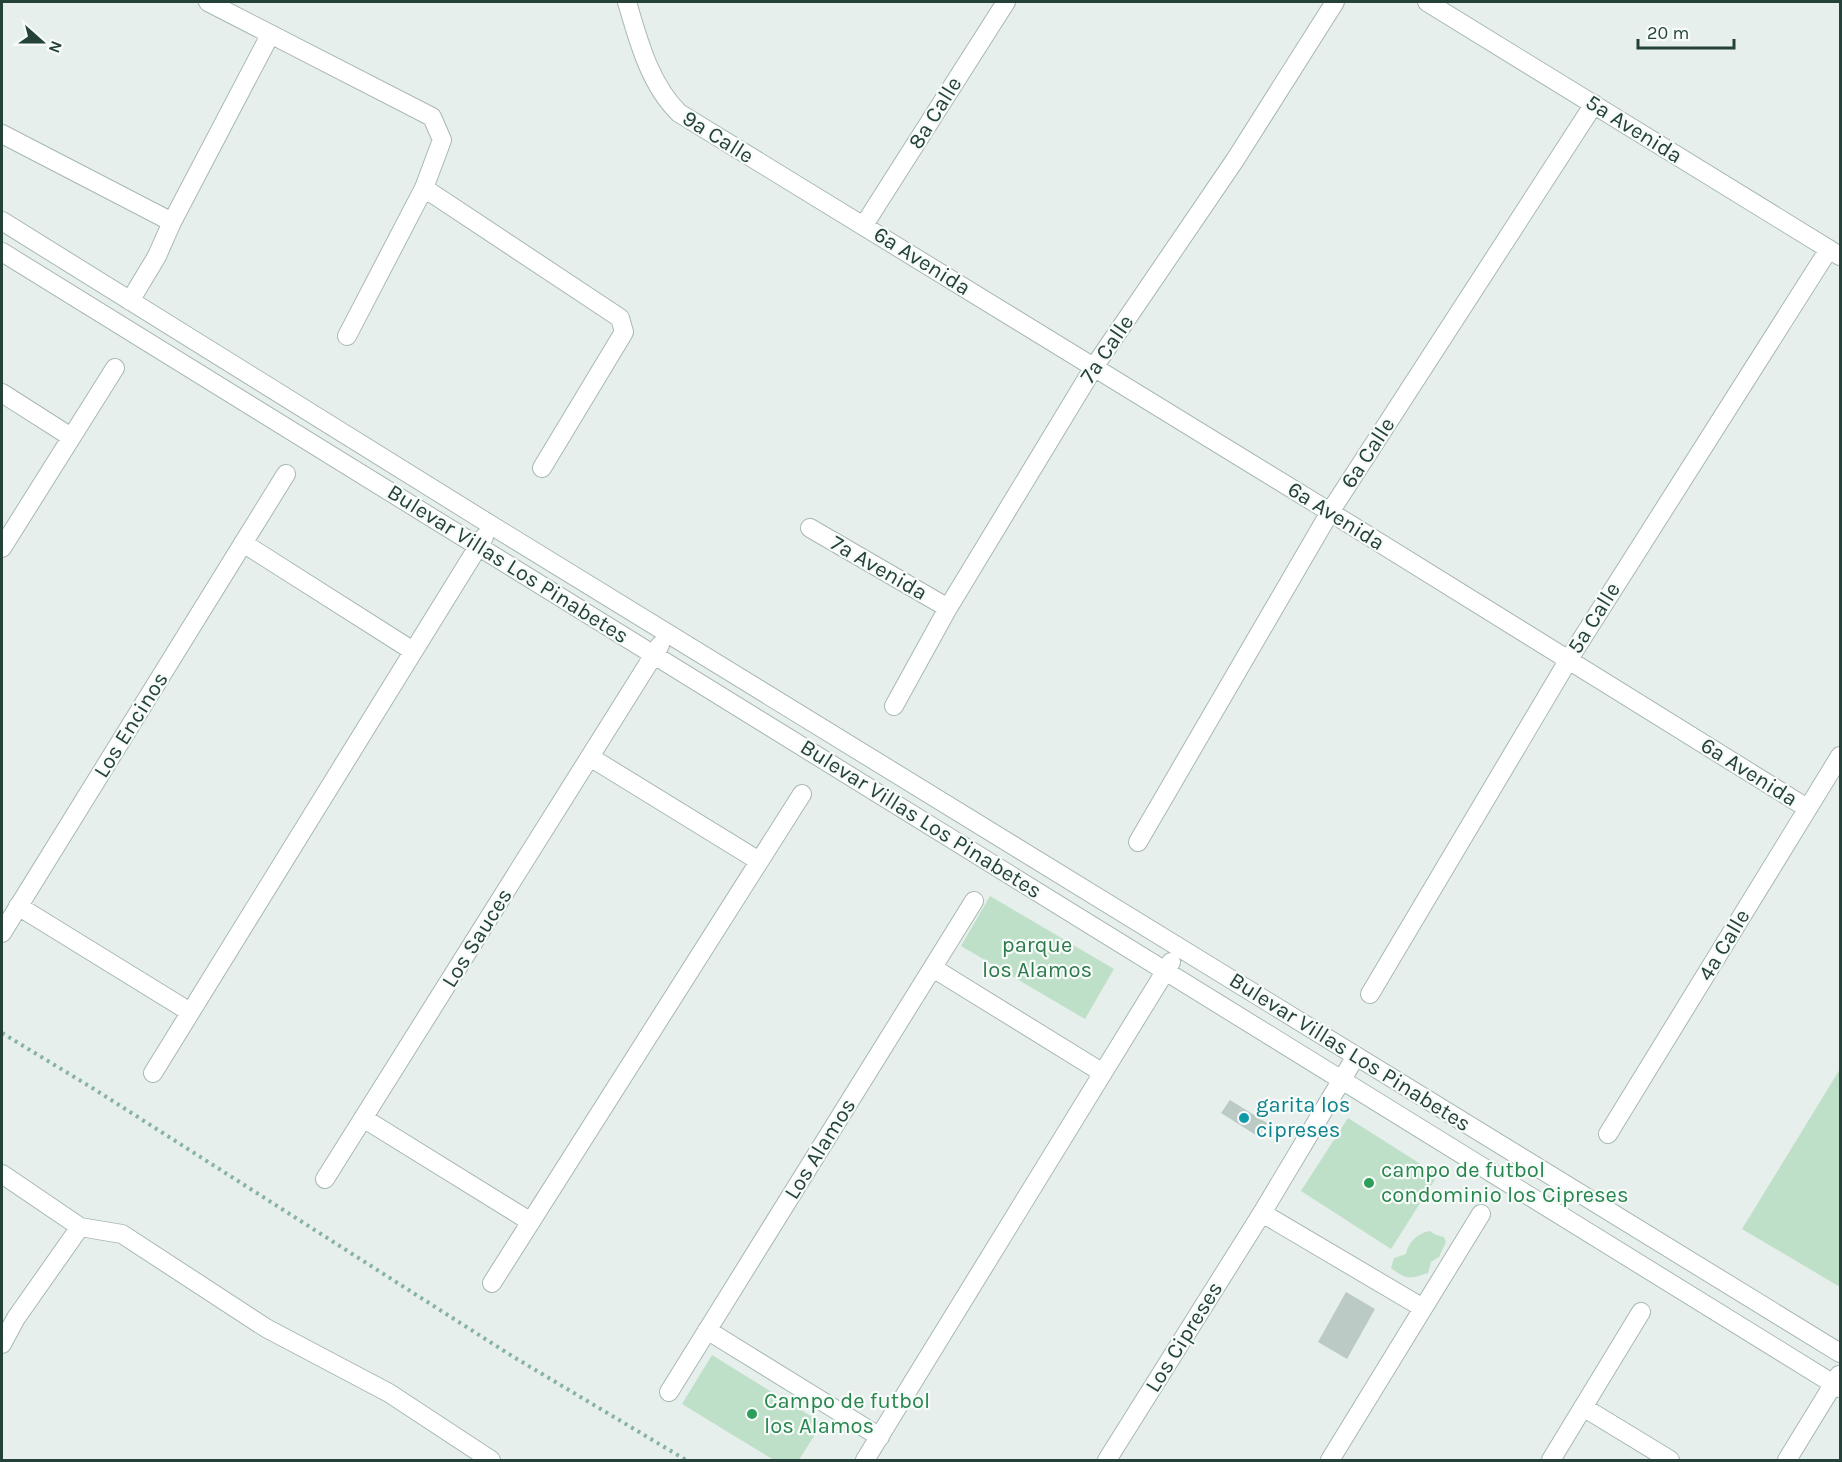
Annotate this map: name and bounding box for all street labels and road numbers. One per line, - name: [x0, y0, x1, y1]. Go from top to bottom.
- street label: 8a Calle: [903, 72, 967, 154]
- street label: 5a Avenida: [1581, 89, 1687, 169]
- street label: 9a Calle: [677, 105, 759, 169]
- street label: 6a Avenida: [869, 221, 975, 301]
- street label: 7a Calle: [1075, 310, 1139, 388]
- street label: 6a Calle: [1336, 413, 1400, 493]
- street label: 6a Avenida: [1283, 476, 1389, 556]
- street label: Bulevar Villas Los Pinabetes: [383, 479, 633, 649]
- street label: 7a Avenida: [826, 530, 932, 606]
- street label: 5a Calle: [1562, 578, 1626, 658]
- street label: Los Encinos: [88, 667, 174, 783]
- street label: 6a Avenida: [1696, 732, 1802, 812]
- street label: Bulevar Villas Los Pinabetes: [796, 734, 1046, 904]
- street label: Los Sauces: [436, 884, 518, 992]
- street label: 4a Calle: [1693, 905, 1755, 985]
- street label: Bulevar Villas Los Pinabetes: [1225, 967, 1475, 1137]
- street label: Los Alamos: [779, 1094, 861, 1204]
- street label: Los Cipreses: [1140, 1277, 1228, 1397]

